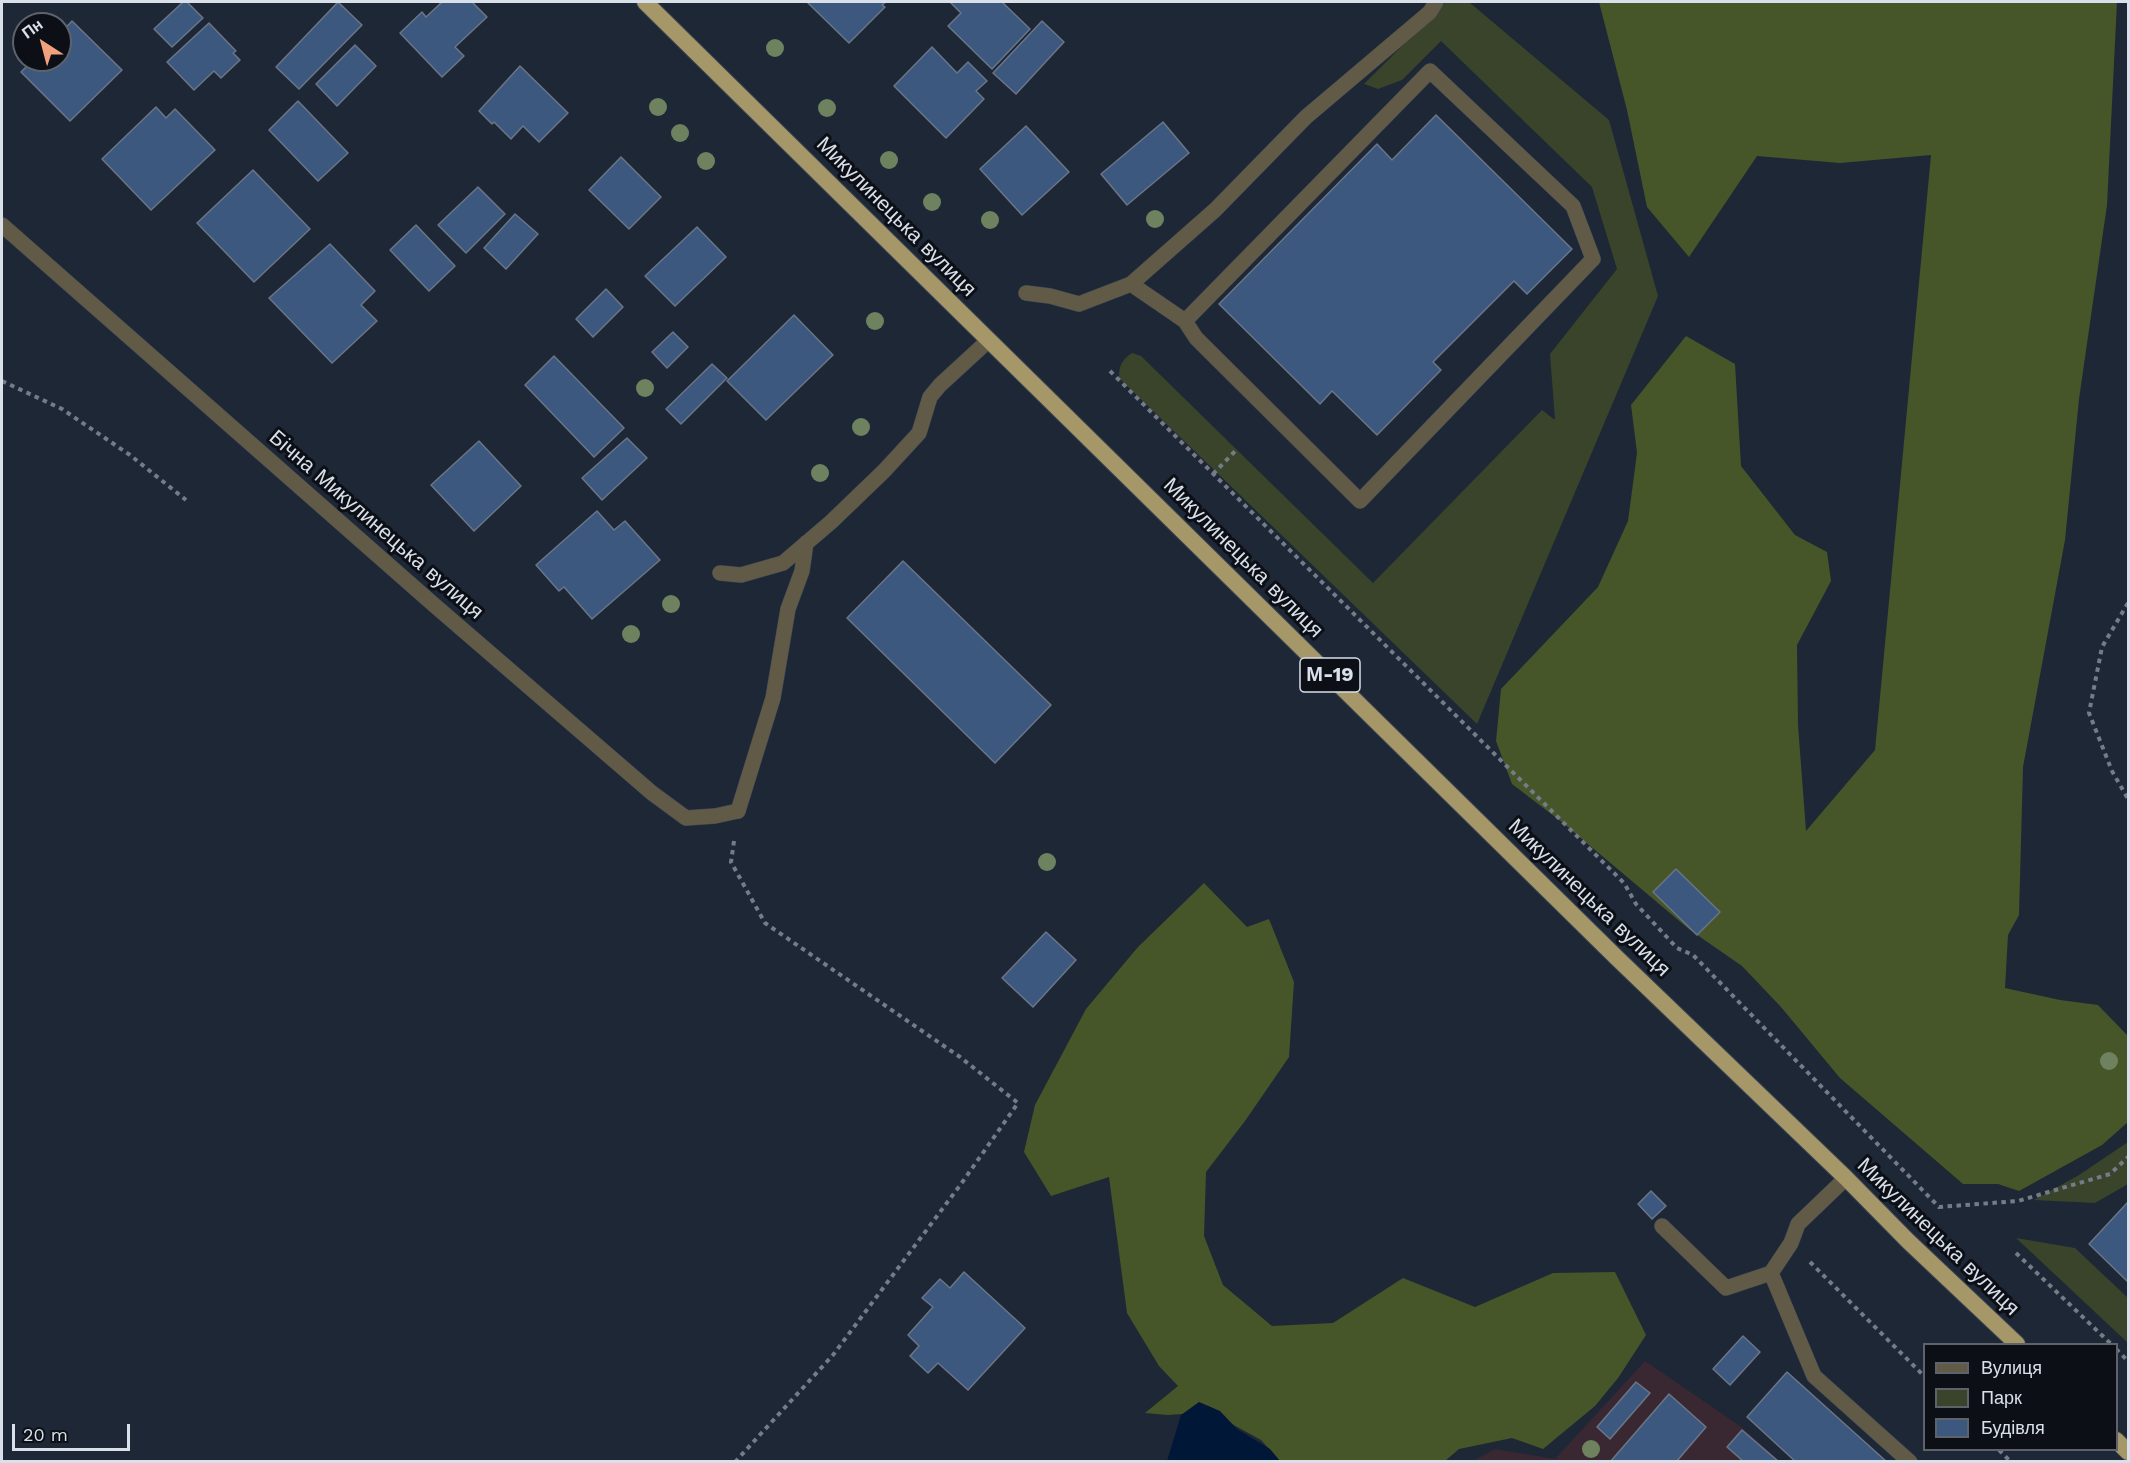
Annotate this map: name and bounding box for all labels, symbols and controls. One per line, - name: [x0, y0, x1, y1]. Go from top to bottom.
- north arrow: [12, 12, 72, 72]
- text: Пн: [18, 15, 46, 43]
- street label: Микулинецька вулиця: [811, 132, 981, 302]
- street label: Бічна Микулинецька вулиця: [264, 425, 488, 625]
- street label: Микулинецька вулиця: [1158, 473, 1328, 643]
- road number: М-19: [1300, 658, 1360, 692]
- street label: Микулинецька вулиця: [1503, 814, 1675, 982]
- street label: Микулинецька вулиця: [1852, 1153, 2024, 1321]
- legend: [1923, 1343, 2118, 1451]
- text: Вулиця: [1981, 1357, 2042, 1378]
- text: Парк: [1981, 1387, 2022, 1408]
- scale bar: [15, 1412, 134, 1450]
- text: Будівля: [1981, 1417, 2045, 1438]
- text: 20 m: [23, 1424, 68, 1445]

